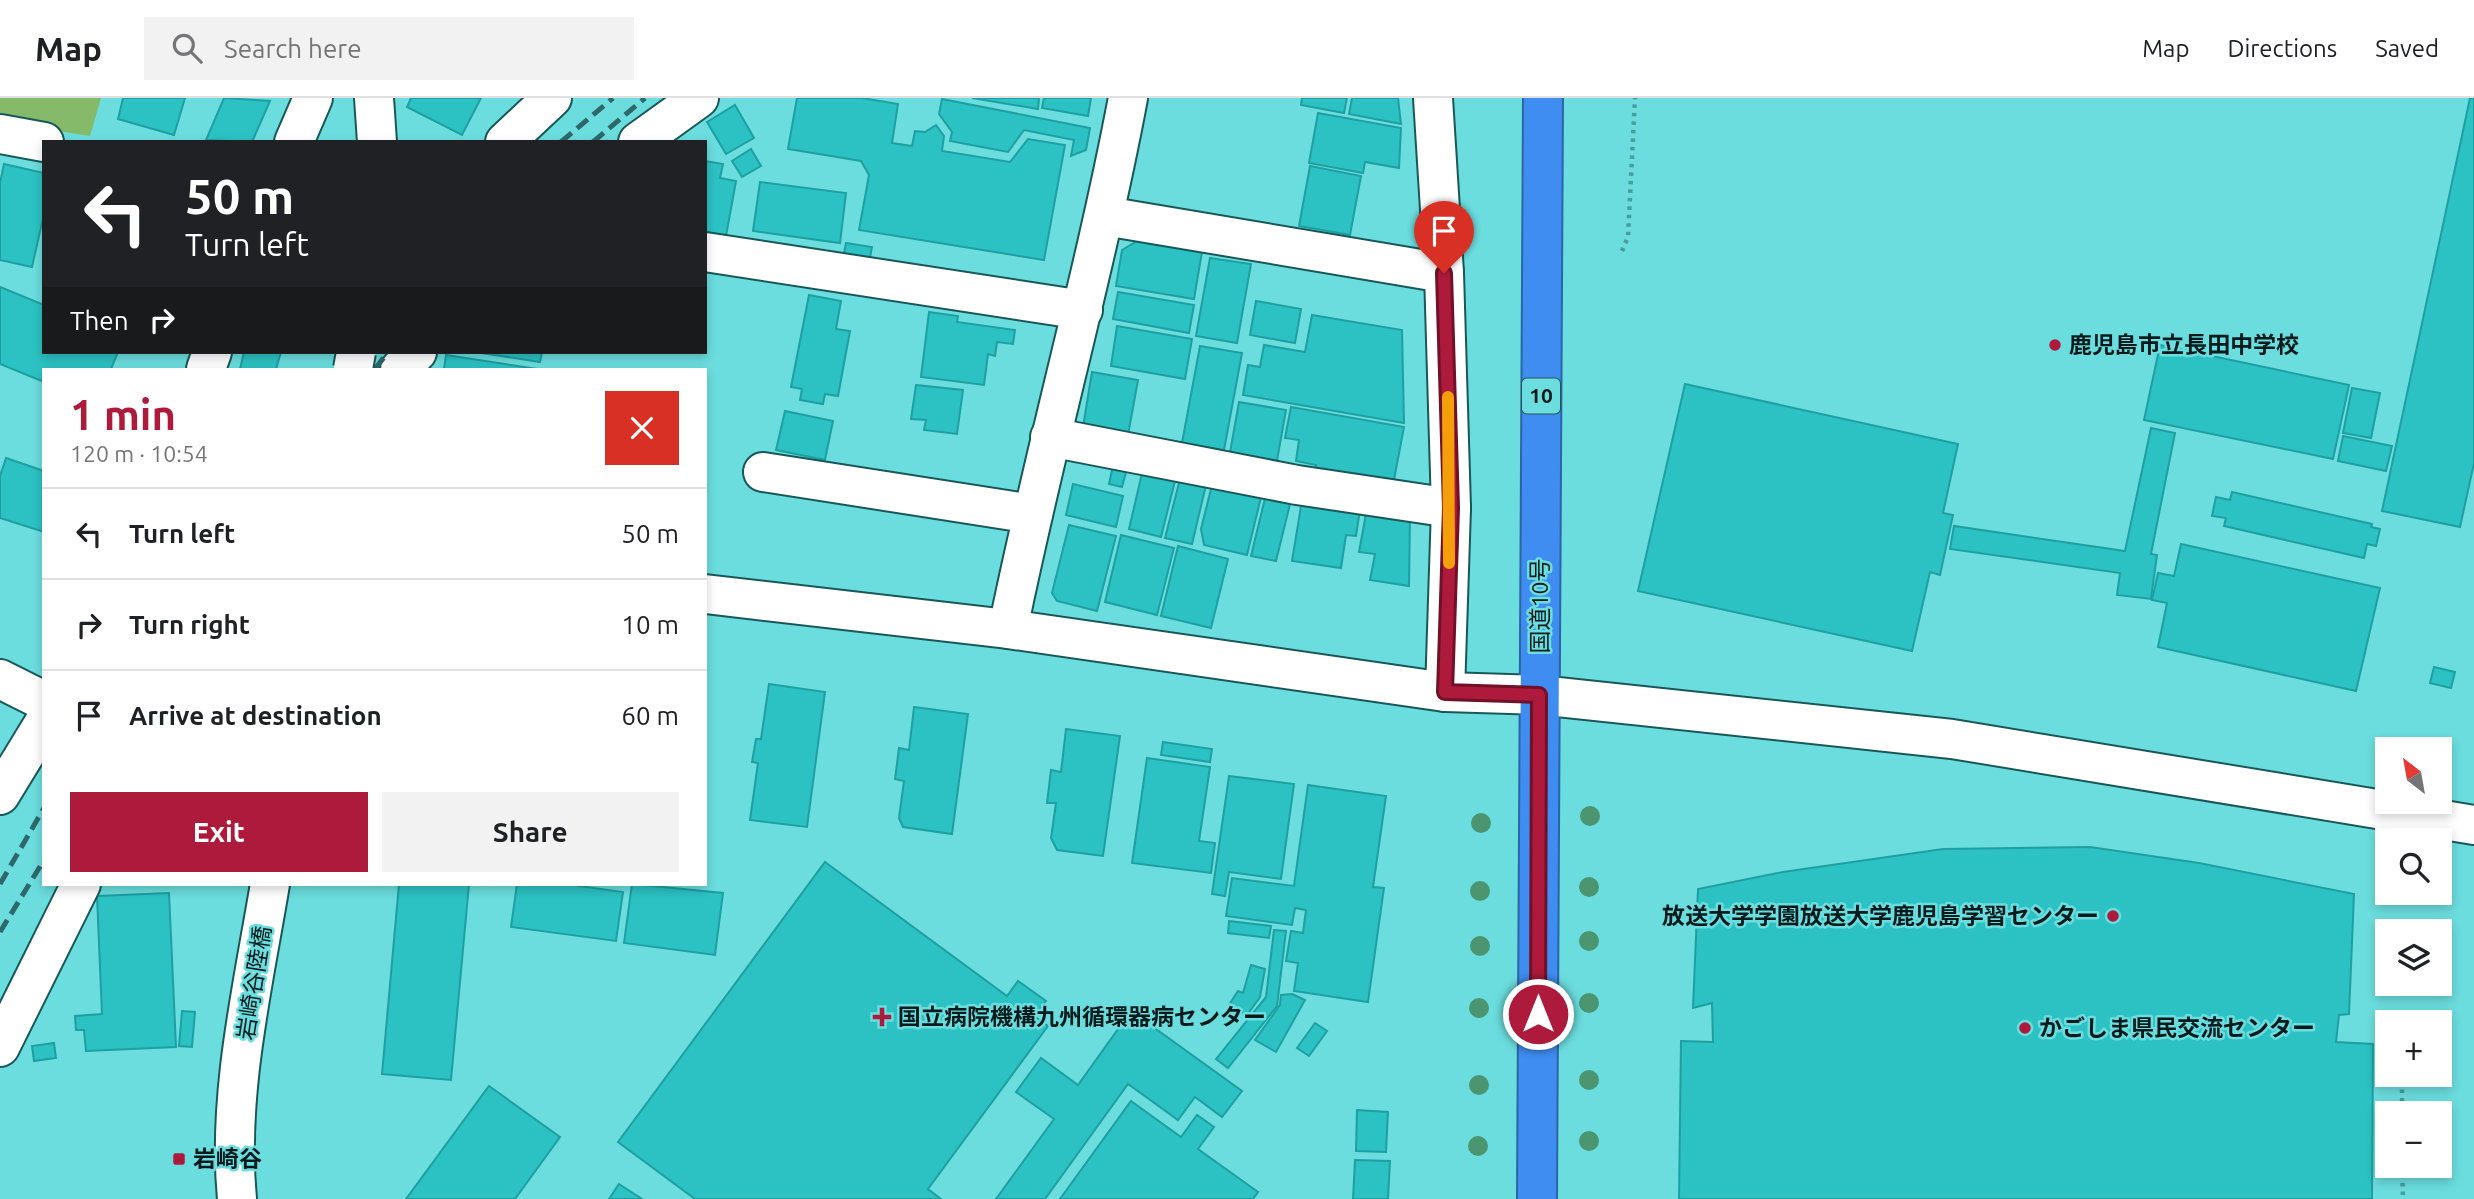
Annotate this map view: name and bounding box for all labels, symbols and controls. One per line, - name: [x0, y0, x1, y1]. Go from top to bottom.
- search box: [144, 17, 634, 80]
- icon: search: [168, 29, 206, 67]
- text: Map: [35, 30, 102, 67]
- text: Search here: [224, 34, 362, 63]
- text: Map: [2142, 35, 2189, 62]
- text: Directions: [2227, 35, 2337, 62]
- text: Saved: [2375, 35, 2439, 62]
- icon: left: [70, 168, 161, 259]
- text: 50 m: [185, 168, 294, 223]
- pin: [1414, 201, 1474, 273]
- icon: arrive: [1425, 212, 1463, 250]
- text: Turn left: [185, 226, 309, 262]
- icon: right: [143, 301, 181, 339]
- text: Then: [70, 306, 129, 335]
- place label: 鹿児島市立長田中学校: [2069, 332, 2299, 357]
- marker: 鹿児島市立長田中学校: [2047, 337, 2063, 353]
- road number: 10: [1522, 378, 1560, 414]
- text: 1 min: [70, 391, 176, 438]
- button: close: [605, 391, 679, 465]
- text: 120 m · 10:54: [70, 441, 208, 466]
- icon: left: [70, 515, 108, 553]
- text: Turn left: [129, 519, 235, 548]
- text: 50 m: [621, 519, 679, 548]
- street label: 国道10号: [1527, 559, 1552, 653]
- icon: right: [70, 606, 108, 644]
- text: Turn right: [129, 610, 250, 639]
- text: 10 m: [621, 610, 679, 639]
- icon: arrive: [70, 697, 108, 735]
- text: Arrive at destination: [129, 701, 382, 730]
- text: 60 m: [621, 701, 679, 730]
- north arrow: [2375, 737, 2452, 814]
- map controls: [2375, 737, 2452, 1178]
- button: Exit: [70, 792, 368, 872]
- button: Share: [382, 792, 679, 872]
- button: search: [2375, 828, 2452, 905]
- place label: 放送大学学園放送大学鹿児島学習センター: [1662, 903, 2099, 928]
- marker: 放送大学学園放送大学鹿児島学習センター: [2105, 908, 2121, 924]
- button: layers: [2375, 919, 2452, 996]
- street label: 岩崎谷陸橋: [232, 924, 275, 1042]
- position arrow: [1501, 977, 1575, 1051]
- place label: 国立病院機構九州循環器病センター: [898, 1004, 1266, 1029]
- marker: 国立病院機構九州循環器病センター: [872, 1007, 892, 1027]
- button: +: [2375, 1010, 2452, 1087]
- place label: かごしま県民交流センター: [2039, 1015, 2315, 1040]
- marker: かごしま県民交流センター: [2017, 1020, 2033, 1036]
- button: −: [2375, 1101, 2452, 1178]
- place label: 岩崎谷: [193, 1146, 262, 1171]
- marker: 岩崎谷: [171, 1151, 187, 1167]

